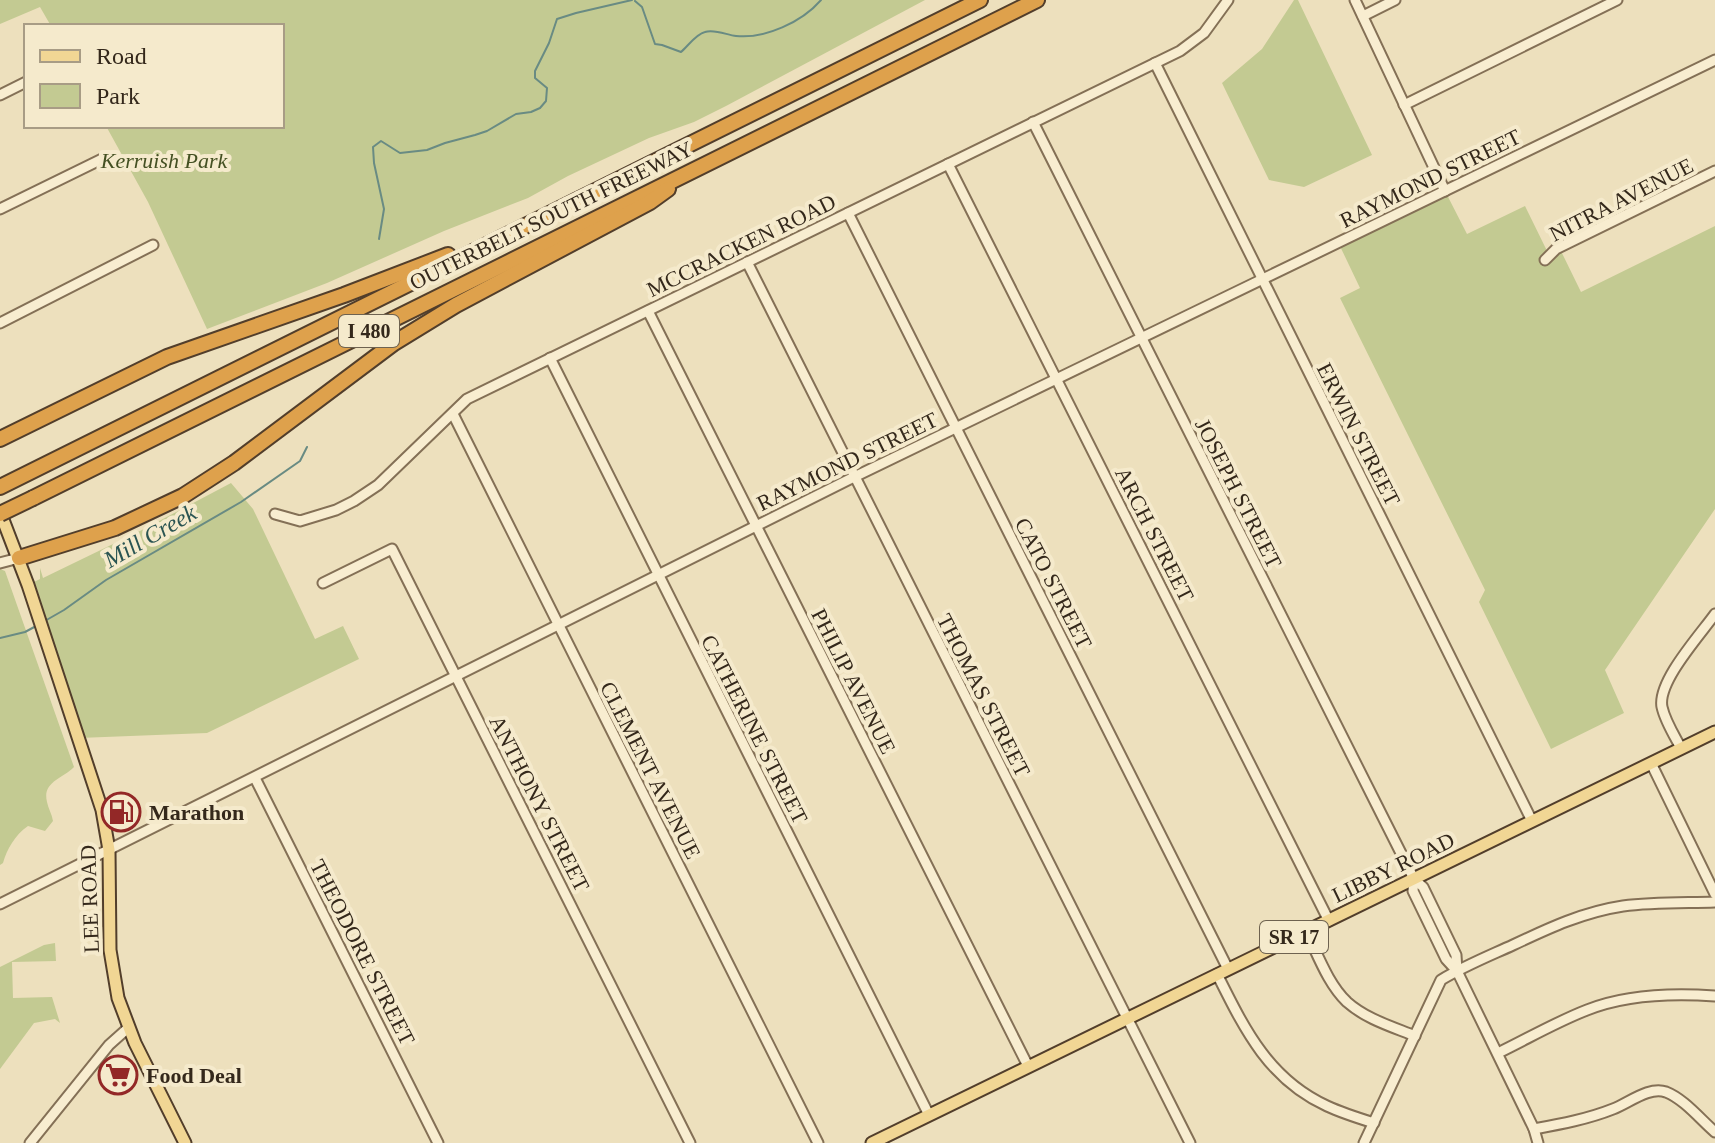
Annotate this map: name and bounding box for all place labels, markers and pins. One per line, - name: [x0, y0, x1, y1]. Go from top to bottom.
- fuel station icon: Marathon: [100, 791, 142, 833]
- place label: Marathon: [149, 800, 244, 825]
- supermarket icon: Food Deal: [97, 1054, 139, 1096]
- place label: Food Deal: [146, 1063, 242, 1088]

